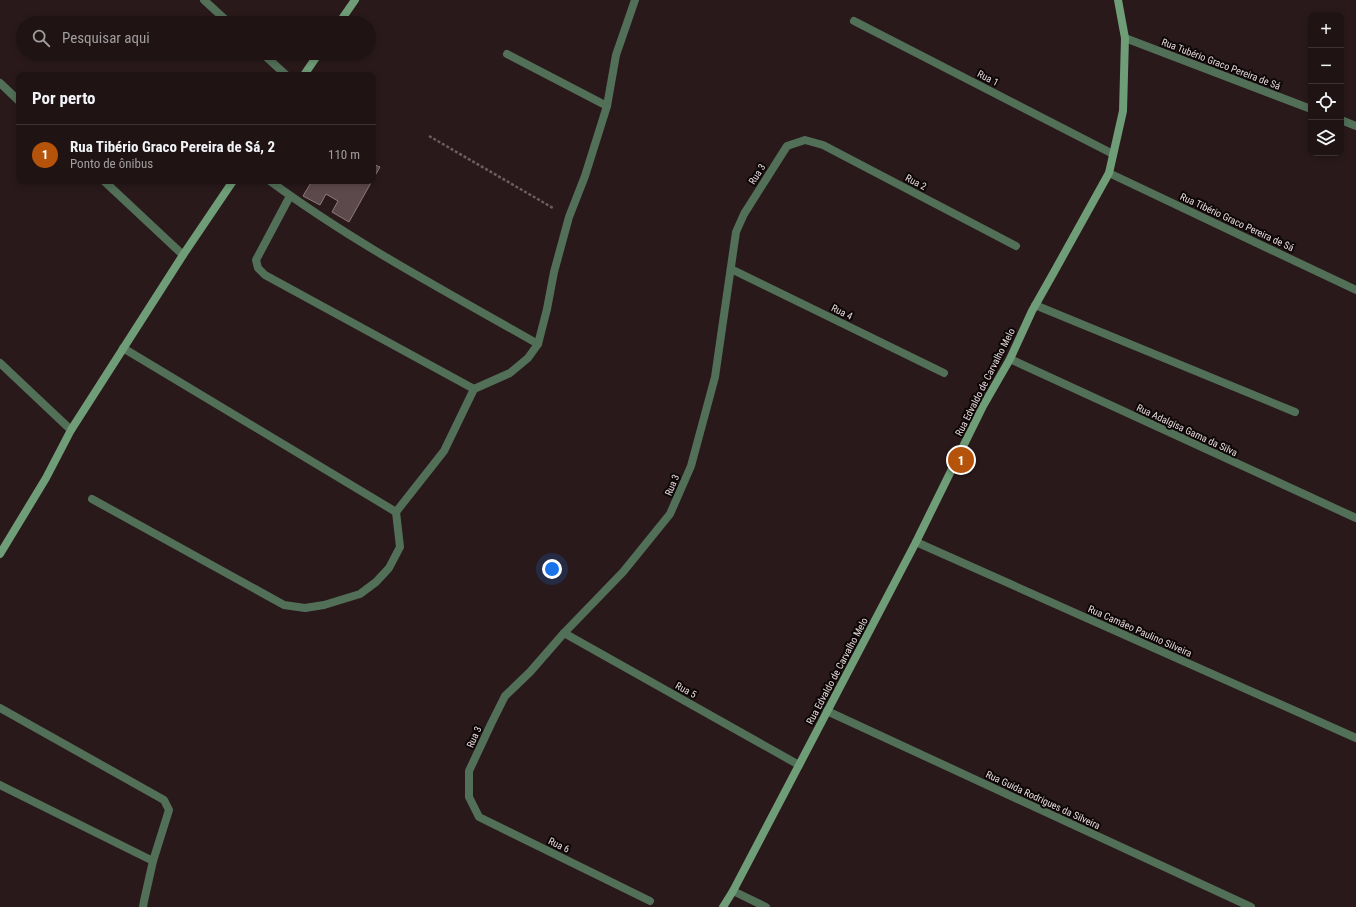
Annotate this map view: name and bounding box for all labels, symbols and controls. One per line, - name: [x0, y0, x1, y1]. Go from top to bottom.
- map controls: [1308, 12, 1344, 156]
- button: +: [1308, 12, 1344, 48]
- search box: [16, 16, 376, 60]
- icon: search: [30, 27, 52, 49]
- text: Pesquisar aqui: [62, 29, 150, 47]
- street label: Rua Tubério Graco Pereira de Sá: [1160, 36, 1282, 92]
- button: −: [1308, 48, 1344, 84]
- street label: Rua 1: [976, 68, 1000, 88]
- button: locate: [1308, 84, 1344, 120]
- text: Por perto: [32, 88, 96, 108]
- button: layers: [1308, 120, 1344, 156]
- text: Rua Tibério Graco Pereira de Sá, 2: [70, 138, 275, 156]
- text: 1: [42, 147, 48, 162]
- text: 110 m: [328, 147, 360, 162]
- text: Ponto de ônibus: [70, 156, 153, 171]
- street label: Rua 3: [746, 162, 768, 186]
- street label: Rua 2: [904, 172, 928, 192]
- street label: Rua Tibério Graco Pereira de Sá: [1178, 191, 1296, 253]
- street label: Rua 4: [830, 302, 854, 322]
- street label: Rua Edvaldo de Carvalho Melo: [953, 326, 1017, 438]
- street label: Rua Adalgisa Gama da Silva: [1135, 402, 1239, 458]
- pin: 1: [948, 445, 974, 475]
- street label: Rua 3: [663, 473, 681, 497]
- your location: [542, 559, 562, 579]
- street label: Rua Camãeo Paulino Silveira: [1086, 603, 1194, 659]
- street label: Rua Edvaldo de Carvalho Melo: [804, 616, 870, 726]
- street label: Rua 5: [674, 680, 698, 700]
- street label: Rua 3: [464, 725, 484, 749]
- street label: Rua Guida Rodrigues da Silveira: [984, 769, 1102, 831]
- street label: Rua 6: [547, 835, 571, 855]

